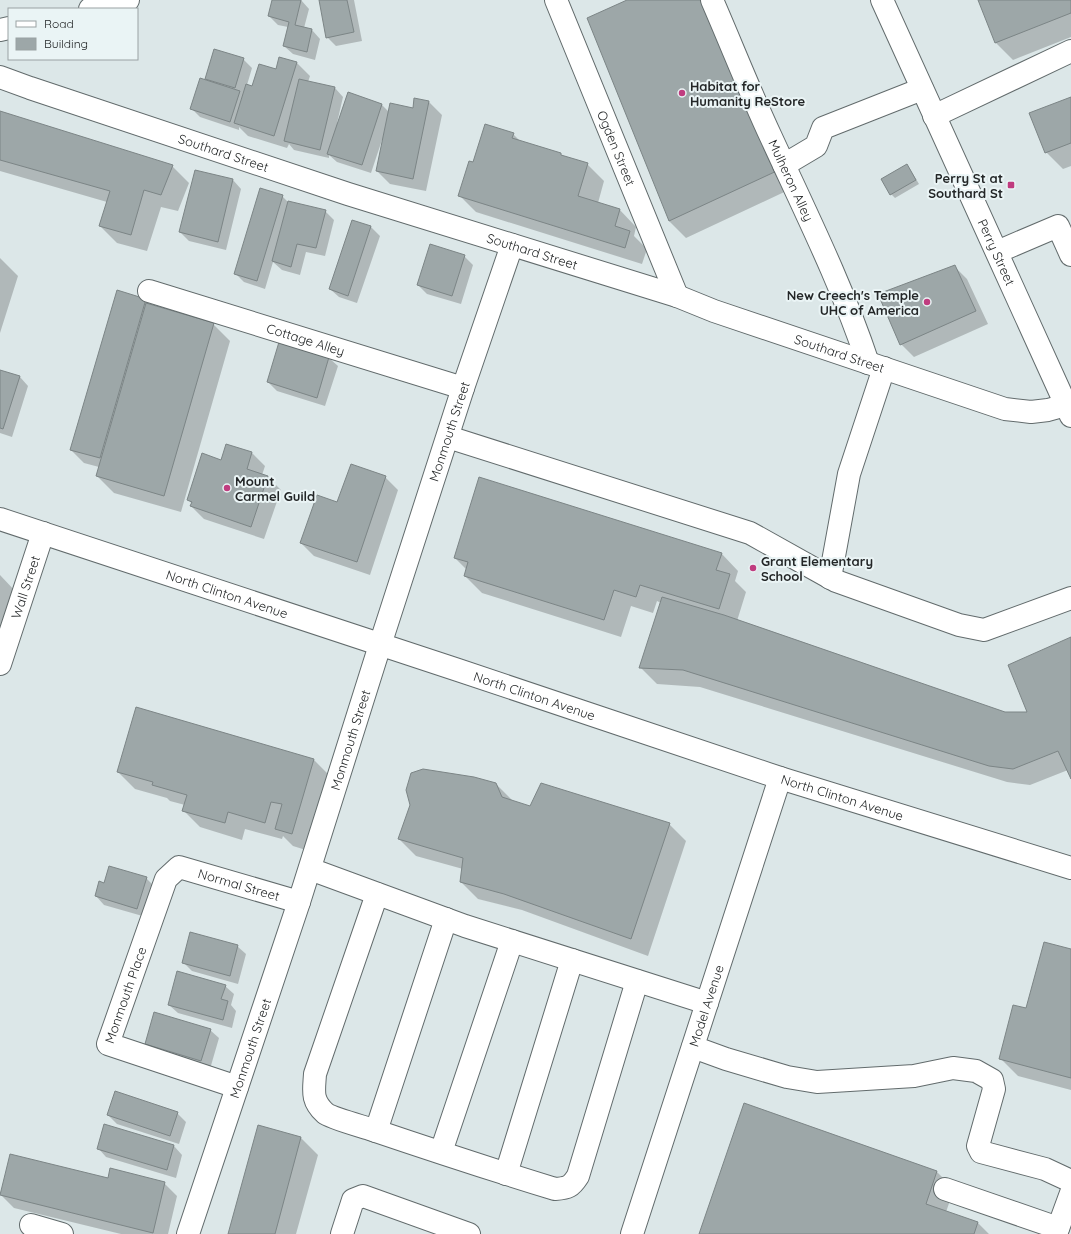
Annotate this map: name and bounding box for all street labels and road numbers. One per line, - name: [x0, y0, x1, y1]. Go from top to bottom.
- street label: Ogden Street: [594, 108, 639, 188]
- street label: Southard Street: [176, 130, 271, 175]
- street label: Mulheron Alley: [765, 137, 817, 224]
- street label: Perry Street: [974, 216, 1019, 288]
- street label: Southard Street: [485, 230, 579, 273]
- street label: Cottage Alley: [265, 320, 347, 359]
- street label: Southard Street: [792, 331, 887, 376]
- street label: Monmouth Street: [425, 379, 473, 483]
- street label: Wall Street: [7, 553, 43, 621]
- street label: North Clinton Avenue: [164, 566, 290, 621]
- street label: North Clinton Avenue: [472, 668, 597, 724]
- street label: Monmouth Street: [327, 688, 373, 792]
- street label: North Clinton Avenue: [779, 771, 905, 824]
- street label: Normal Street: [196, 865, 282, 904]
- street label: Monmouth Place: [101, 944, 150, 1045]
- street label: Model Avenue: [685, 963, 727, 1049]
- street label: Monmouth Street: [226, 996, 274, 1100]

